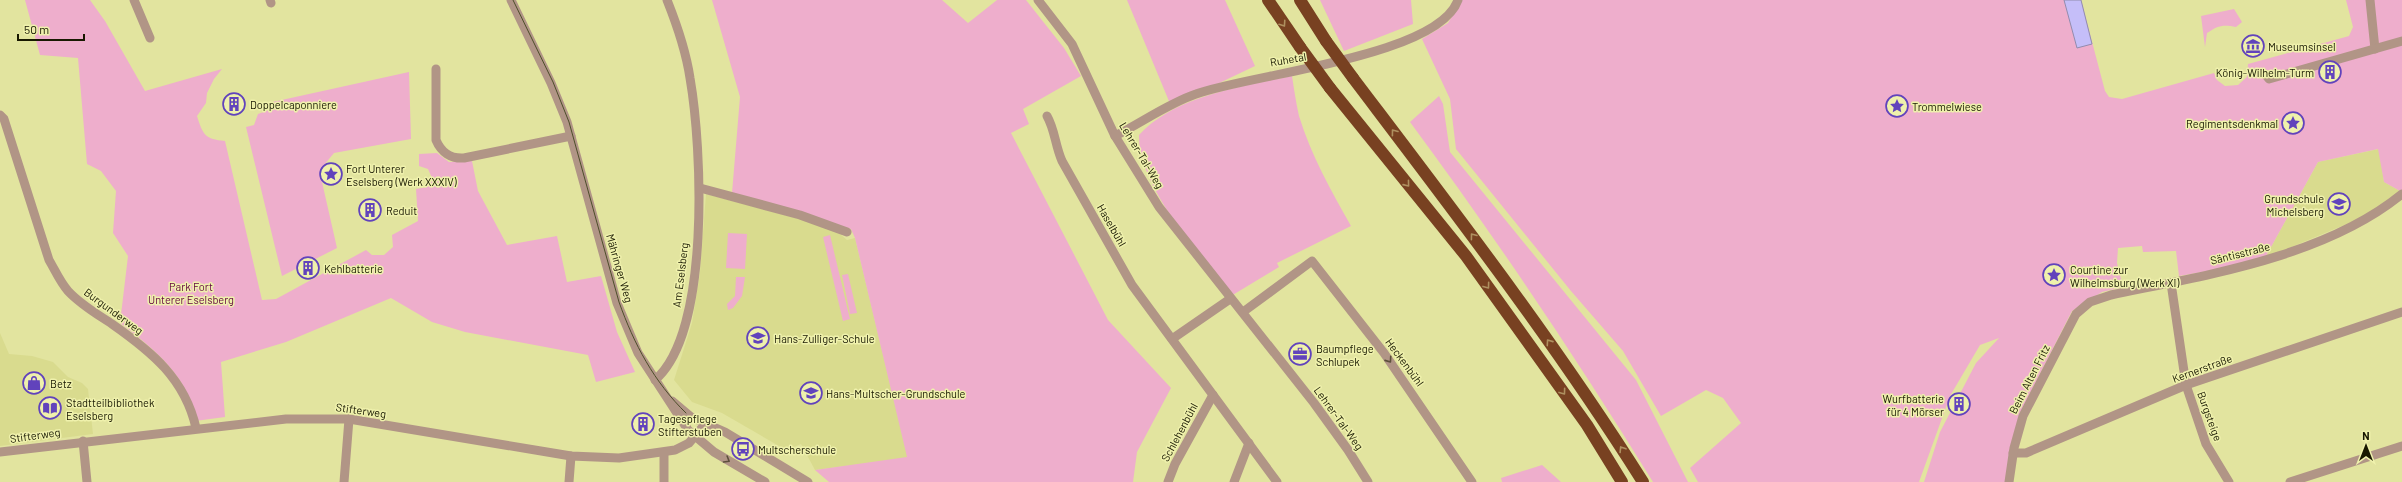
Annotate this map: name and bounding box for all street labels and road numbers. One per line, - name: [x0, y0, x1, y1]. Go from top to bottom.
- street label: Ruhetal: [1269, 49, 1307, 69]
- street label: Lehrer-Tal-Weg: [1117, 120, 1167, 191]
- street label: Haselbühl: [1095, 201, 1129, 249]
- street label: Mähringer Weg: [604, 232, 636, 304]
- street label: Säntisstraße: [2209, 239, 2271, 267]
- street label: Am Eselsberg: [670, 242, 690, 308]
- street label: Burgunderweg: [82, 285, 146, 337]
- street label: Heckenbühl: [1383, 335, 1427, 389]
- street label: Beim Alten Fritz: [2006, 342, 2052, 416]
- street label: Kernerstraße: [2170, 351, 2234, 385]
- street label: Lehrer-Tal-Weg: [1312, 384, 1366, 452]
- street label: Burgsteige: [2195, 389, 2225, 443]
- street label: Stifterweg: [335, 400, 387, 420]
- street label: Schlehenbühl: [1158, 400, 1200, 464]
- street label: Stifterweg: [9, 425, 61, 445]

